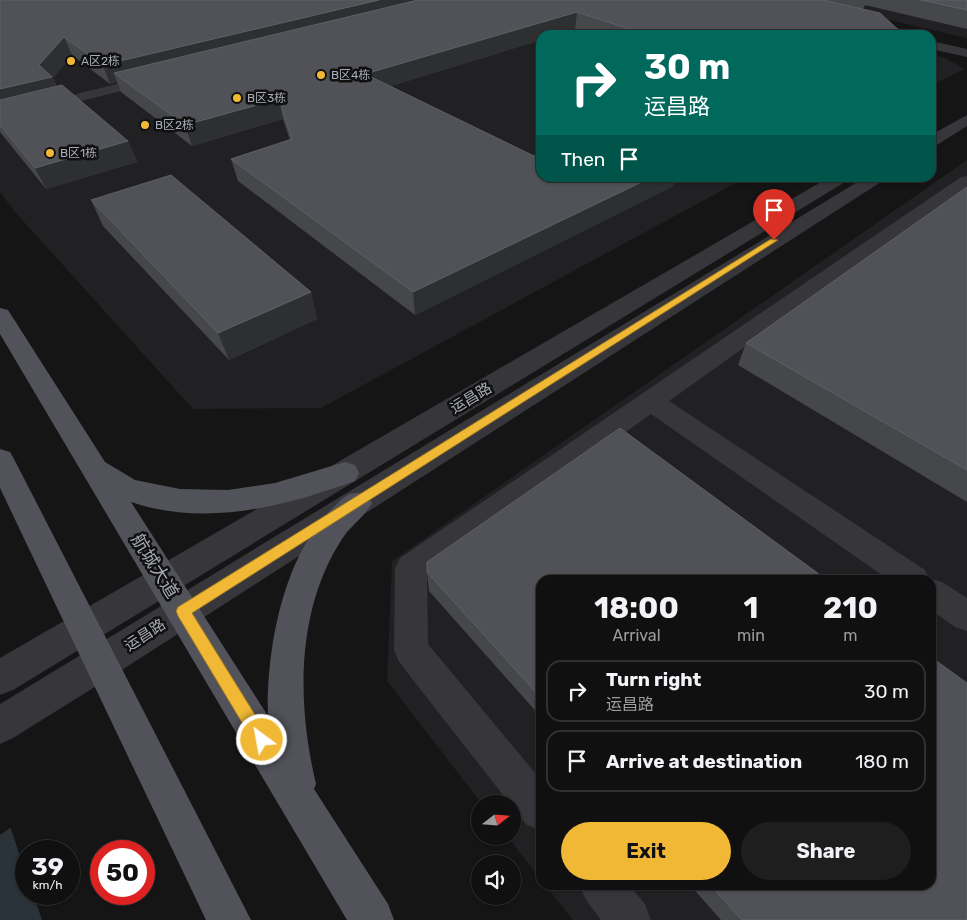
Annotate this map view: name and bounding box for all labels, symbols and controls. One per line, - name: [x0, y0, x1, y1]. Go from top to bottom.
- text: 30 m: [644, 46, 730, 88]
- icon: right: [561, 50, 626, 115]
- place label: A区2栋: [81, 54, 120, 68]
- marker: A区2栋: [65, 55, 77, 67]
- place label: B区4栋: [331, 68, 370, 82]
- marker: B区4栋: [315, 69, 327, 81]
- place label: B区3栋: [247, 91, 286, 105]
- marker: B区3栋: [231, 92, 243, 104]
- text: 运昌路: [644, 93, 710, 120]
- place label: B区2栋: [155, 118, 194, 132]
- marker: B区2栋: [139, 119, 151, 131]
- icon: arrive: [615, 145, 643, 173]
- place label: B区1栋: [60, 146, 97, 160]
- marker: B区1栋: [44, 147, 56, 159]
- text: Then: [561, 148, 605, 171]
- pin: [753, 189, 795, 240]
- icon: arrive: [760, 196, 788, 224]
- street label: 运昌路: [447, 379, 495, 417]
- street label: 航城大道: [127, 530, 183, 602]
- text: 18:00: [594, 590, 679, 626]
- text: 1: [744, 590, 758, 626]
- text: 210: [823, 590, 878, 626]
- street label: 运昌路: [121, 615, 169, 655]
- text: Arrival: [613, 626, 661, 645]
- text: min: [737, 626, 765, 645]
- text: m: [843, 626, 858, 645]
- text: Turn right: [606, 668, 701, 691]
- icon: right: [563, 677, 591, 705]
- text: 30 m: [864, 680, 909, 703]
- text: 运昌路: [606, 695, 654, 714]
- position arrow: [235, 713, 287, 765]
- icon: arrive: [563, 747, 591, 775]
- text: Arrive at destination: [606, 750, 802, 773]
- text: 180 m: [855, 750, 909, 773]
- north arrow: [471, 795, 521, 845]
- map controls: [471, 795, 521, 905]
- button: Exit: [561, 822, 731, 880]
- button: Share: [741, 822, 911, 880]
- speed limit sign: 50: [90, 840, 155, 905]
- text: 39: [31, 852, 64, 881]
- button: sound: [471, 855, 521, 905]
- text: km/h: [33, 878, 62, 892]

